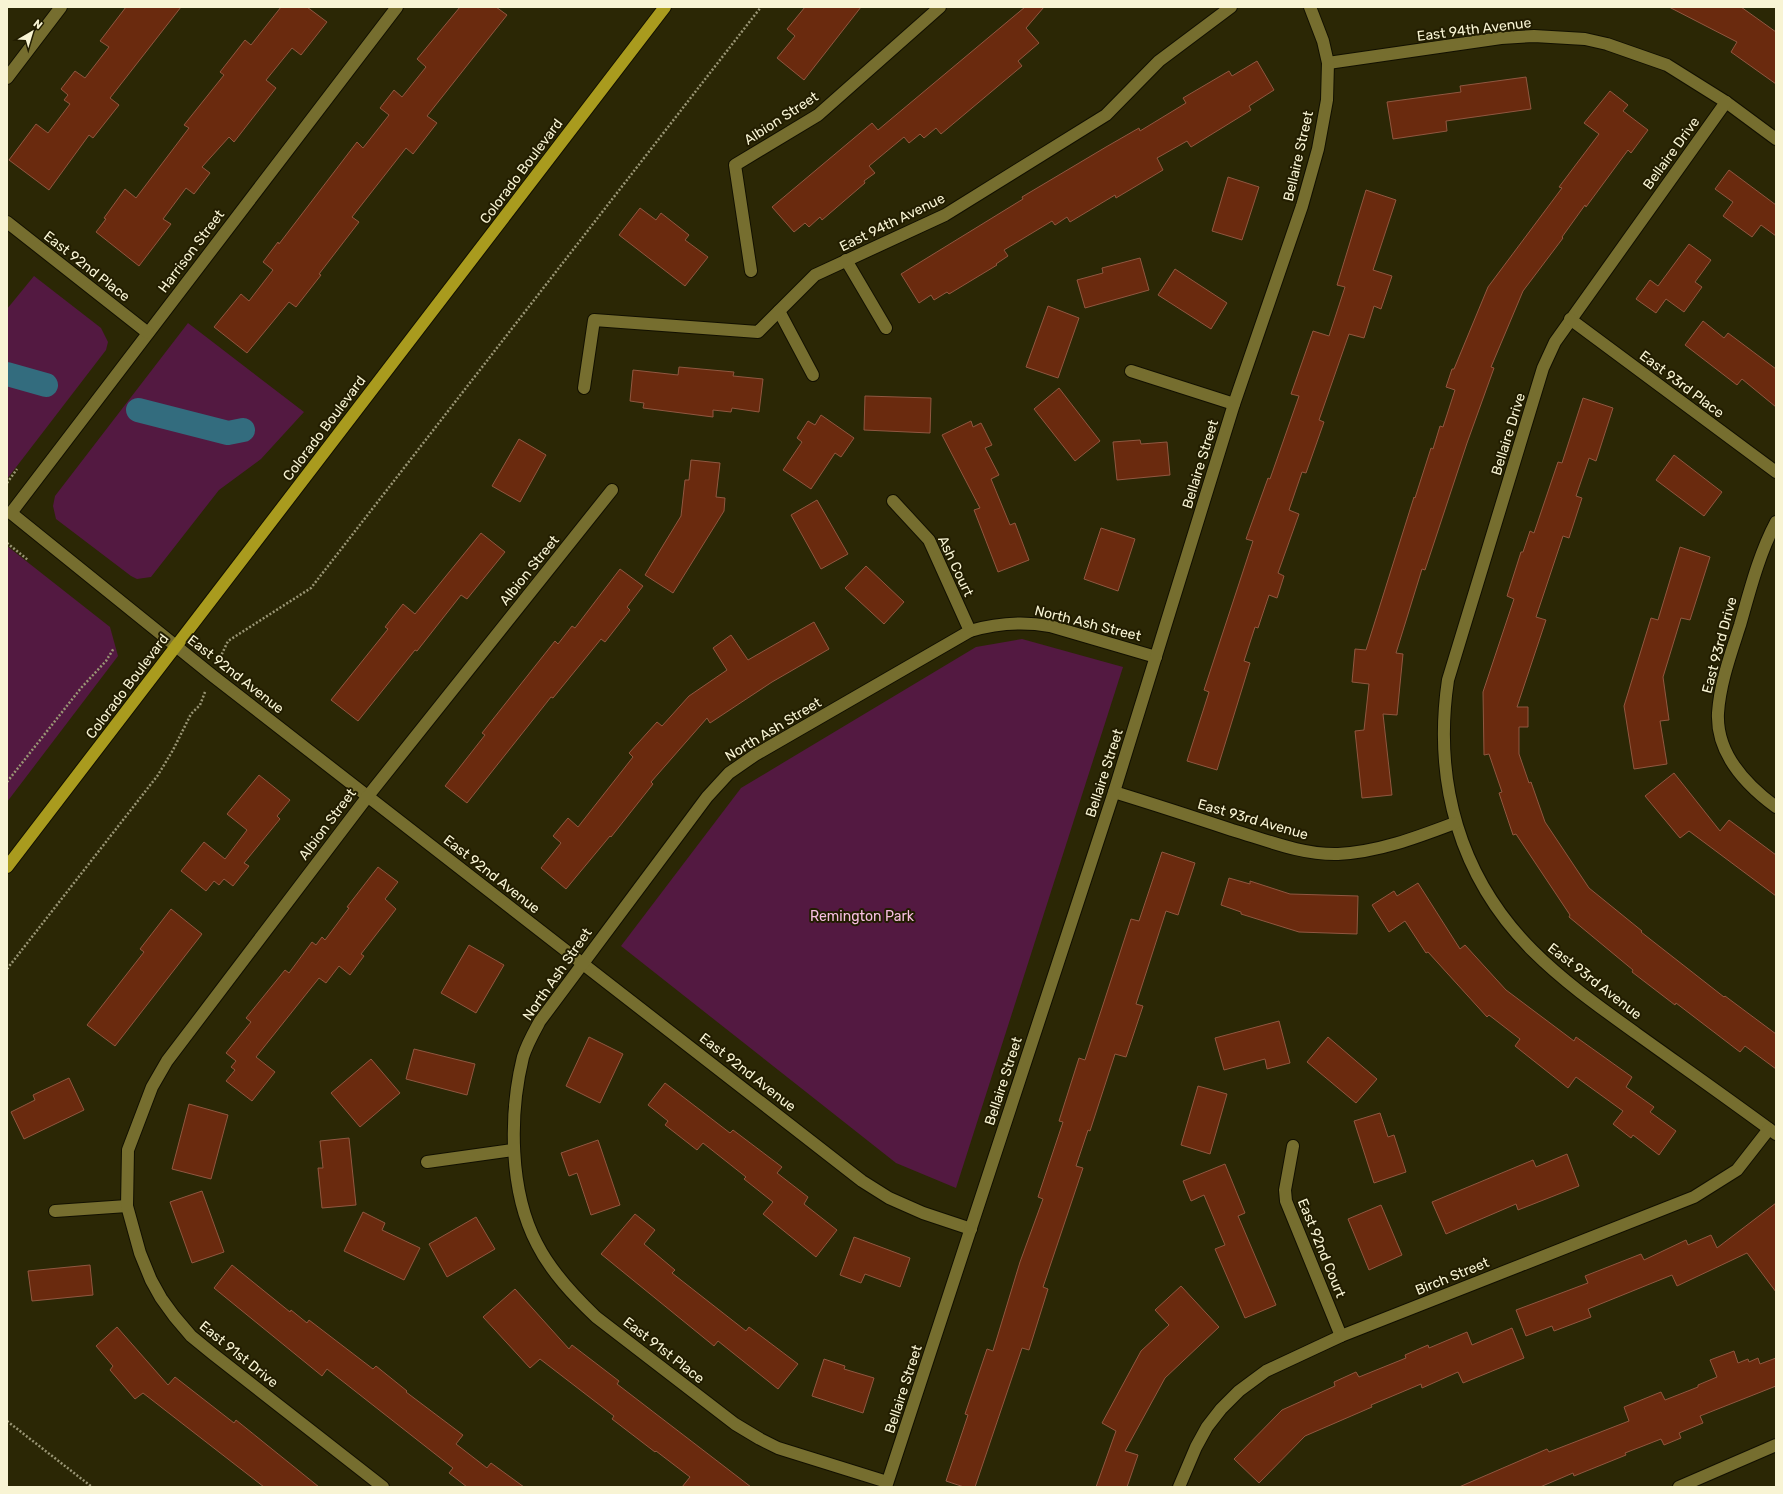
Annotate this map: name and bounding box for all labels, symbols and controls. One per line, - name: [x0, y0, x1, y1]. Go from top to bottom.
- north arrow: [12, 12, 52, 52]
- street label: East 94th Avenue: [1416, 14, 1532, 45]
- text: N: [31, 17, 45, 32]
- street label: Albion Street: [741, 88, 822, 149]
- street label: Bellaire Street: [1280, 109, 1317, 203]
- street label: Bellaire Drive: [1639, 114, 1703, 193]
- street label: Colorado Boulevard: [476, 115, 566, 227]
- street label: East 94th Avenue: [837, 190, 948, 255]
- street label: Harrison Street: [155, 206, 228, 296]
- street label: East 92nd Place: [40, 227, 133, 305]
- street label: East 93rd Place: [1636, 347, 1727, 422]
- street label: Colorado Boulevard: [279, 372, 369, 484]
- street label: Bellaire Drive: [1488, 391, 1529, 477]
- street label: Bellaire Street: [1179, 417, 1222, 511]
- street label: Albion Street: [496, 532, 563, 609]
- street label: Ash Court: [934, 533, 977, 600]
- street label: East 93rd Drive: [1698, 595, 1741, 695]
- street label: North Ash Street: [1033, 602, 1143, 645]
- street label: Colorado Boulevard: [82, 630, 172, 742]
- street label: East 92nd Avenue: [184, 631, 287, 717]
- street label: North Ash Street: [722, 694, 825, 765]
- street label: Bellaire Street: [1082, 726, 1127, 820]
- street label: Albion Street: [295, 785, 360, 863]
- street label: East 93rd Avenue: [1196, 796, 1310, 843]
- street label: East 92nd Avenue: [440, 831, 543, 917]
- park label: Remington Park: [810, 908, 915, 925]
- street label: North Ash Street: [519, 924, 596, 1024]
- street label: East 93rd Avenue: [1544, 939, 1645, 1023]
- street label: East 92nd Avenue: [696, 1029, 799, 1115]
- street label: Bellaire Street: [981, 1034, 1026, 1128]
- street label: East 92nd Court: [1294, 1196, 1349, 1301]
- street label: Birch Street: [1413, 1254, 1492, 1299]
- street label: East 91st Place: [620, 1313, 708, 1387]
- street label: East 91st Drive: [196, 1317, 282, 1391]
- street label: Bellaire Street: [881, 1342, 926, 1436]

